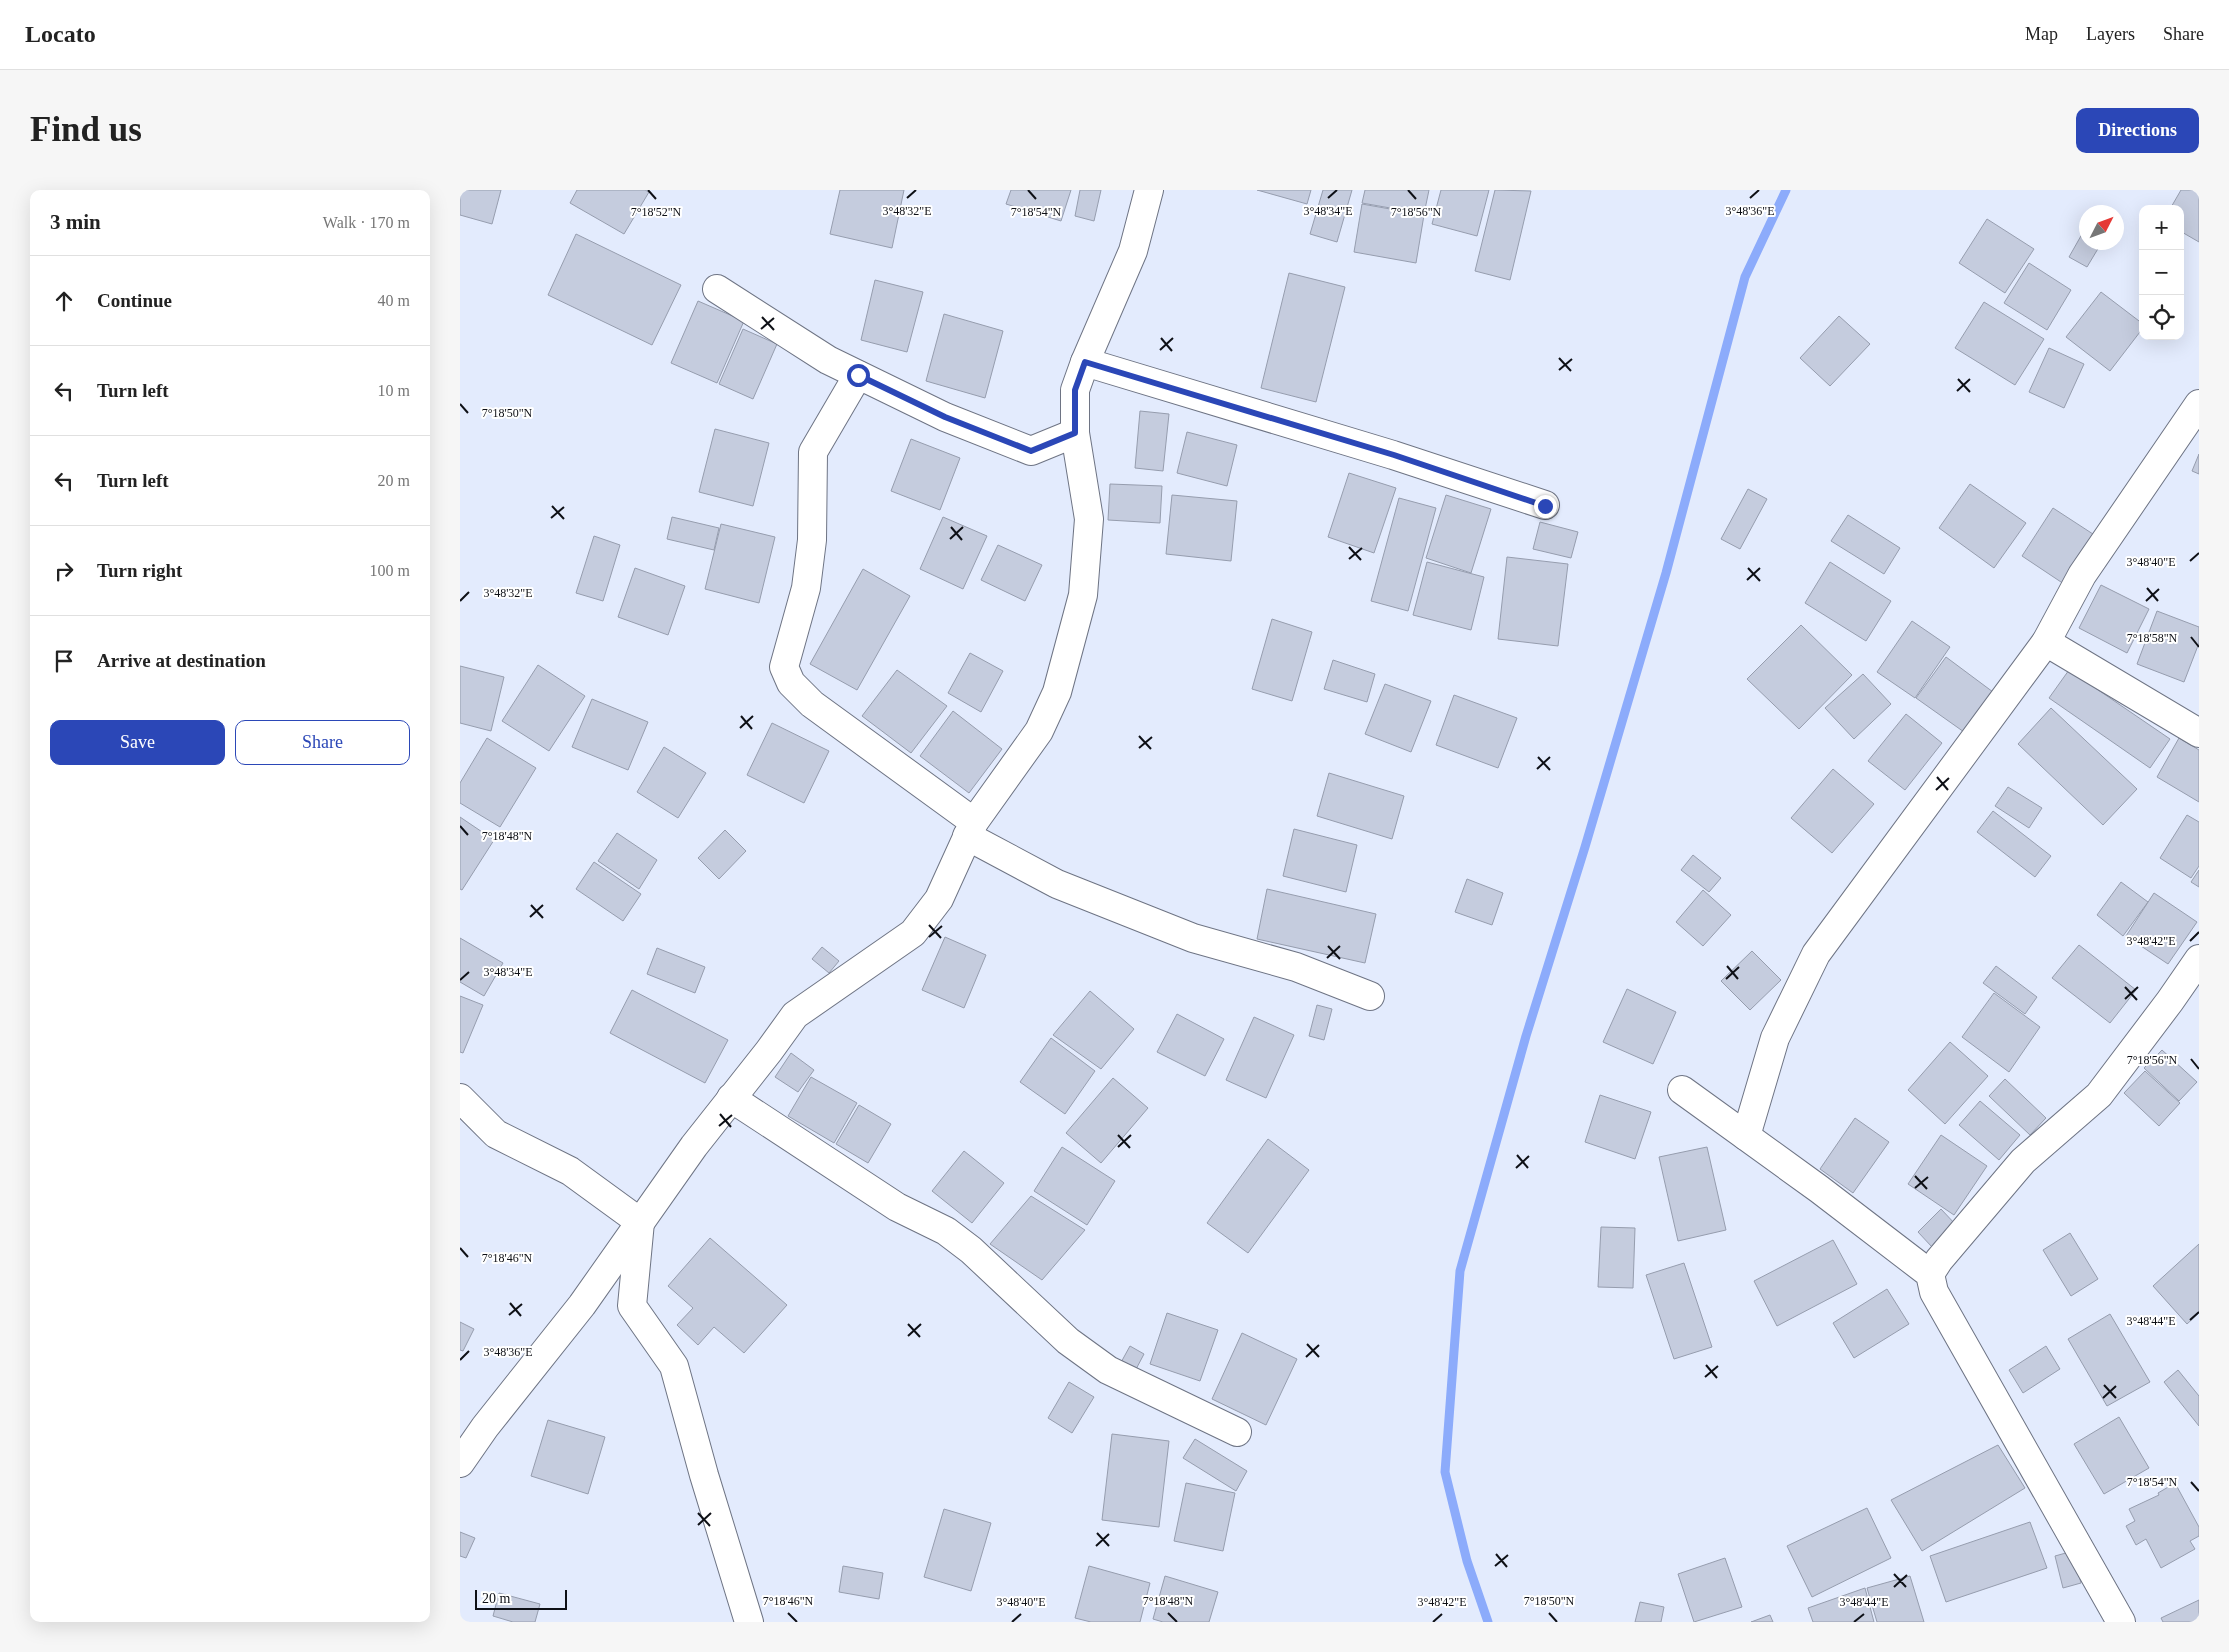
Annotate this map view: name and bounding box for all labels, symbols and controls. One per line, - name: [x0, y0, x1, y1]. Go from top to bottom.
- text: Locato: [25, 21, 96, 47]
- text: Map: [2025, 24, 2058, 44]
- text: Layers: [2086, 24, 2135, 44]
- text: Share: [2163, 24, 2204, 44]
- button: Directions: [2076, 108, 2199, 153]
- text: Find us: [30, 110, 142, 149]
- text: 3°48'32"E: [882, 204, 932, 218]
- text: 3°48'34"E: [1303, 204, 1353, 218]
- text: 3°48'36"E: [1725, 204, 1775, 218]
- text: 7°18'52"N: [631, 205, 682, 219]
- text: 7°18'54"N: [1011, 205, 1062, 219]
- text: 7°18'56"N: [1391, 205, 1442, 219]
- north arrow: [2079, 205, 2124, 250]
- map controls: [2139, 205, 2184, 340]
- button: +: [2139, 205, 2184, 250]
- text: 3 min: [50, 210, 101, 234]
- text: Walk · 170 m: [323, 214, 410, 231]
- button: −: [2139, 250, 2184, 295]
- icon: ahead: [50, 287, 78, 315]
- text: Continue: [97, 290, 172, 311]
- text: 40 m: [378, 292, 410, 309]
- button: locate: [2139, 295, 2184, 340]
- route start: [847, 364, 870, 387]
- icon: left: [50, 377, 78, 405]
- text: Turn left: [97, 380, 169, 401]
- text: 10 m: [378, 382, 410, 399]
- text: 7°18'50"N: [482, 406, 533, 420]
- icon: left: [50, 467, 78, 495]
- text: Turn left: [97, 470, 169, 491]
- text: 20 m: [378, 472, 410, 489]
- route end: [1534, 495, 1557, 518]
- text: 3°48'40"E: [2126, 555, 2176, 569]
- icon: right: [50, 557, 78, 585]
- text: Turn right: [97, 560, 182, 581]
- text: 100 m: [370, 562, 410, 579]
- text: 3°48'32"E: [483, 586, 533, 600]
- text: 7°18'58"N: [2127, 631, 2178, 645]
- icon: arrive: [50, 647, 78, 675]
- text: Arrive at destination: [97, 650, 266, 671]
- button: Save: [50, 720, 225, 765]
- button: Share: [235, 720, 410, 765]
- text: 7°18'48"N: [482, 829, 533, 843]
- text: 3°48'42"E: [2126, 934, 2176, 948]
- text: 3°48'34"E: [483, 965, 533, 979]
- text: 7°18'56"N: [2127, 1053, 2178, 1067]
- text: 7°18'46"N: [482, 1251, 533, 1265]
- text: 3°48'44"E: [2126, 1314, 2176, 1328]
- text: 3°48'36"E: [483, 1345, 533, 1359]
- text: 7°18'54"N: [2127, 1475, 2178, 1489]
- scale bar: [475, 1587, 568, 1610]
- text: 20 m: [482, 1591, 510, 1606]
- text: 7°18'46"N: [763, 1594, 814, 1608]
- text: 7°18'48"N: [1143, 1594, 1194, 1608]
- text: 7°18'50"N: [1524, 1594, 1575, 1608]
- text: 3°48'40"E: [996, 1595, 1046, 1609]
- text: 3°48'42"E: [1417, 1595, 1467, 1609]
- text: 3°48'44"E: [1839, 1595, 1889, 1609]

